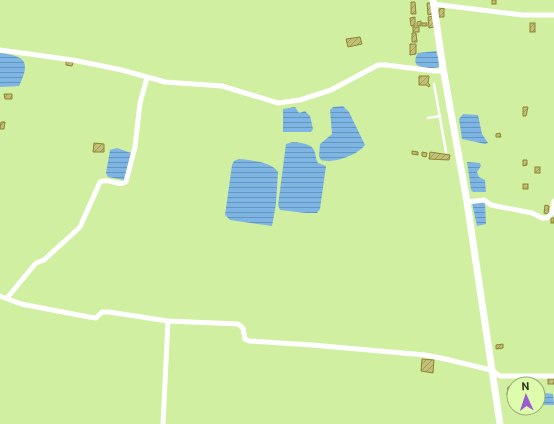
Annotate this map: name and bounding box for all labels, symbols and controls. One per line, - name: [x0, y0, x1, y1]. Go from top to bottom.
- north arrow: [506, 376, 546, 416]
- text: N: [521, 380, 530, 393]

